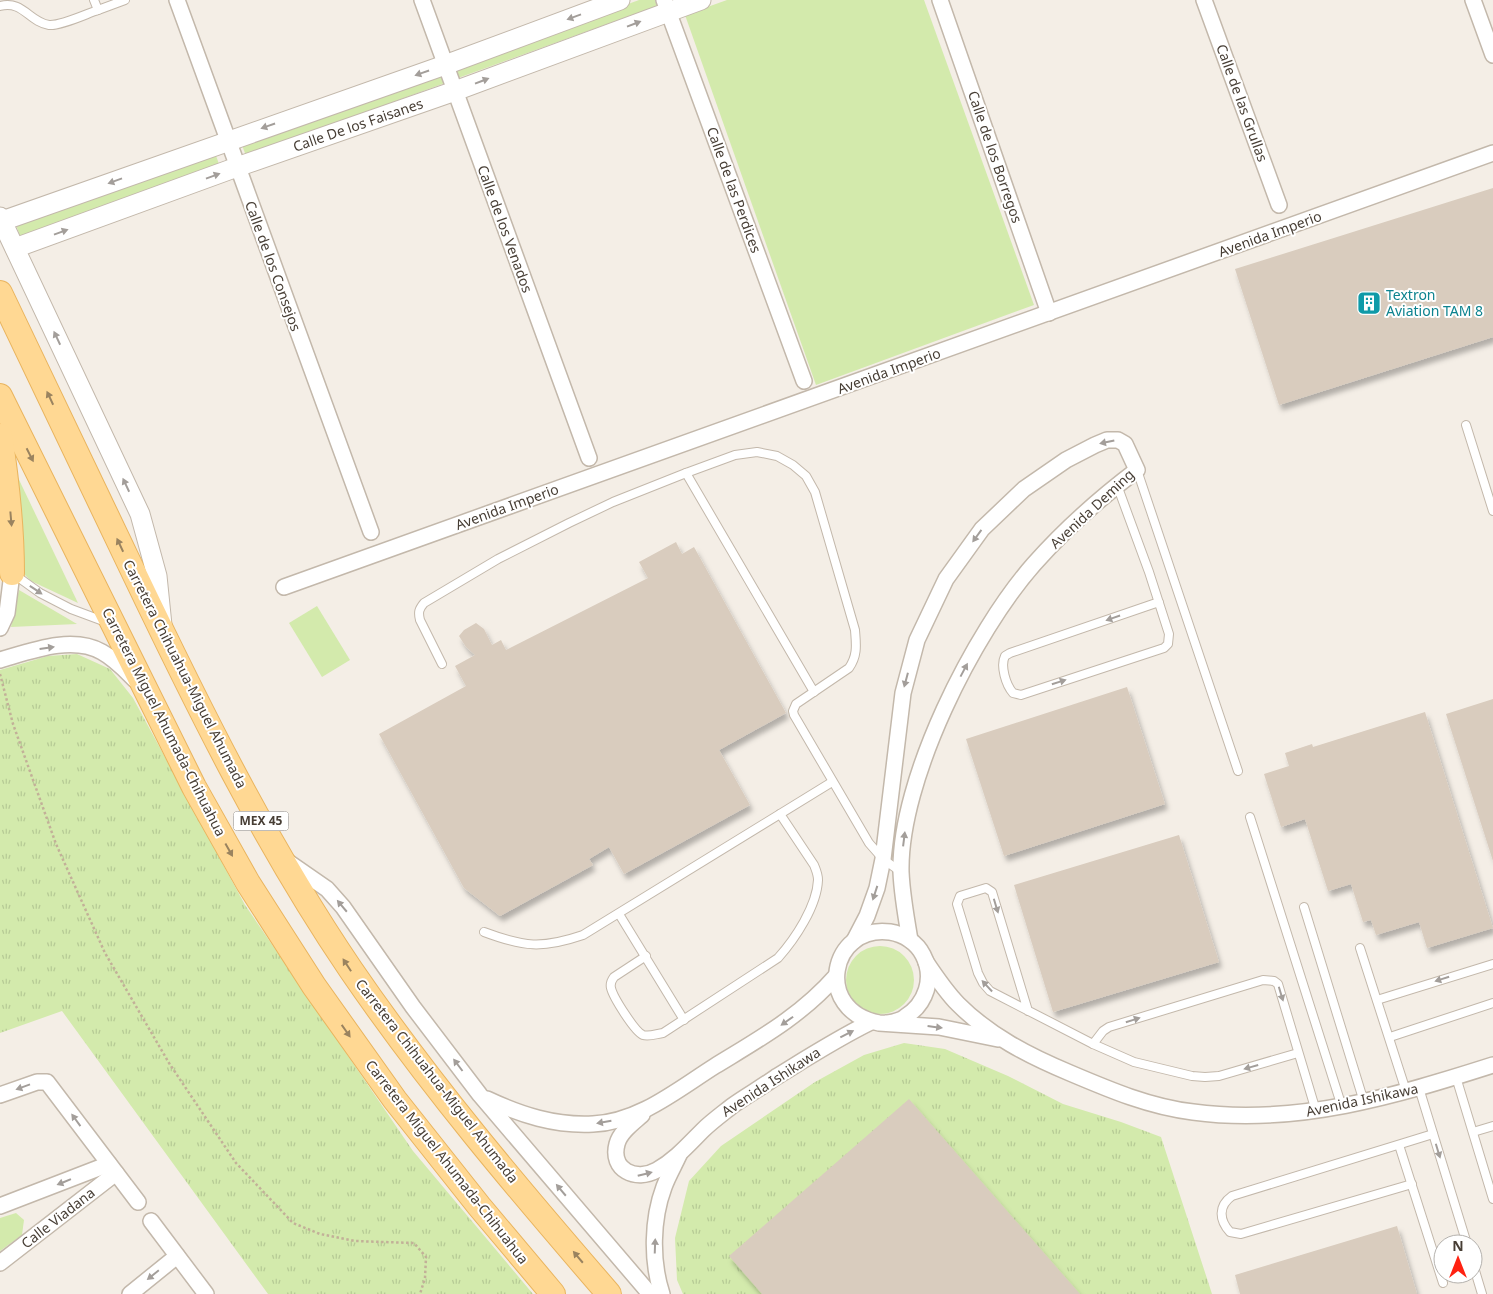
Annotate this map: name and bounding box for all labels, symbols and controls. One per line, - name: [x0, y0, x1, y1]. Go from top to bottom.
- one-way arrow: [566, 13, 581, 21]
- one-way arrow: [627, 20, 642, 27]
- street label: Calle de las Grullas: [1212, 41, 1273, 165]
- one-way arrow: [414, 70, 429, 77]
- one-way arrow: [475, 77, 490, 85]
- street label: Calle de los Borregos: [964, 88, 1027, 226]
- street label: Calle De los Faisanes: [290, 93, 426, 156]
- one-way arrow: [260, 122, 275, 130]
- street label: Calle de las Perdices: [703, 124, 766, 256]
- street label: Calle de los Venados: [474, 162, 537, 295]
- one-way arrow: [206, 172, 221, 179]
- one-way arrow: [107, 177, 122, 185]
- street label: Calle de los Consejos: [241, 198, 306, 334]
- street label: Avenida Imperio: [1216, 206, 1324, 261]
- one-way arrow: [54, 228, 69, 236]
- place label: Textron Aviation TAM 8: [1386, 285, 1483, 320]
- building icon: Textron Aviation TAM 8: [1356, 290, 1382, 316]
- one-way arrow: [53, 331, 61, 345]
- street label: Avenida Imperio: [835, 343, 943, 398]
- one-way arrow: [46, 391, 54, 405]
- one-way arrow: [1098, 438, 1114, 446]
- one-way arrow: [26, 448, 34, 462]
- street label: Avenida Deming: [1046, 465, 1138, 553]
- one-way arrow: [122, 478, 130, 492]
- street label: Avenida Imperio: [453, 479, 561, 534]
- one-way arrow: [7, 511, 15, 527]
- one-way arrow: [972, 529, 982, 543]
- one-way arrow: [116, 538, 124, 552]
- street label: Carretera Chihuahua-Miguel Ahumada: [119, 556, 252, 791]
- one-way arrow: [30, 586, 43, 595]
- street label: Carretera Miguel Ahumada-Chihuahua: [98, 604, 231, 839]
- one-way arrow: [1105, 615, 1120, 622]
- one-way arrow: [39, 644, 55, 652]
- one-way arrow: [960, 663, 968, 678]
- one-way arrow: [902, 673, 910, 688]
- one-way arrow: [1052, 678, 1067, 685]
- road number: MEX 45: [234, 811, 288, 830]
- one-way arrow: [900, 831, 908, 847]
- one-way arrow: [225, 843, 234, 856]
- one-way arrow: [871, 885, 878, 900]
- one-way arrow: [336, 899, 347, 912]
- one-way arrow: [992, 899, 1000, 914]
- one-way arrow: [343, 958, 352, 971]
- street label: Carretera Chihuahua-Miguel Ahumada: [352, 975, 523, 1187]
- one-way arrow: [1434, 976, 1449, 983]
- one-way arrow: [981, 980, 993, 992]
- one-way arrow: [1277, 987, 1285, 1002]
- one-way arrow: [780, 1016, 794, 1026]
- one-way arrow: [1126, 1016, 1141, 1023]
- one-way arrow: [928, 1023, 944, 1031]
- one-way arrow: [341, 1024, 351, 1037]
- one-way arrow: [839, 1030, 854, 1038]
- street label: Avenida Ishikawa: [718, 1043, 824, 1121]
- street label: Carretera Miguel Ahumada-Chihuahua: [362, 1056, 533, 1268]
- one-way arrow: [452, 1059, 463, 1072]
- one-way arrow: [1244, 1063, 1259, 1071]
- street label: Avenida Ishikawa: [1304, 1078, 1420, 1121]
- one-way arrow: [16, 1084, 31, 1091]
- one-way arrow: [71, 1114, 82, 1127]
- one-way arrow: [596, 1119, 612, 1127]
- one-way arrow: [1435, 1144, 1443, 1159]
- one-way arrow: [638, 1170, 653, 1178]
- one-way arrow: [56, 1178, 71, 1186]
- street label: Calle Viadana: [17, 1183, 98, 1252]
- one-way arrow: [556, 1184, 567, 1197]
- north arrow: [1433, 1234, 1483, 1284]
- text: N: [1452, 1236, 1464, 1255]
- one-way arrow: [651, 1238, 659, 1254]
- one-way arrow: [572, 1251, 583, 1264]
- one-way arrow: [148, 1269, 160, 1281]

